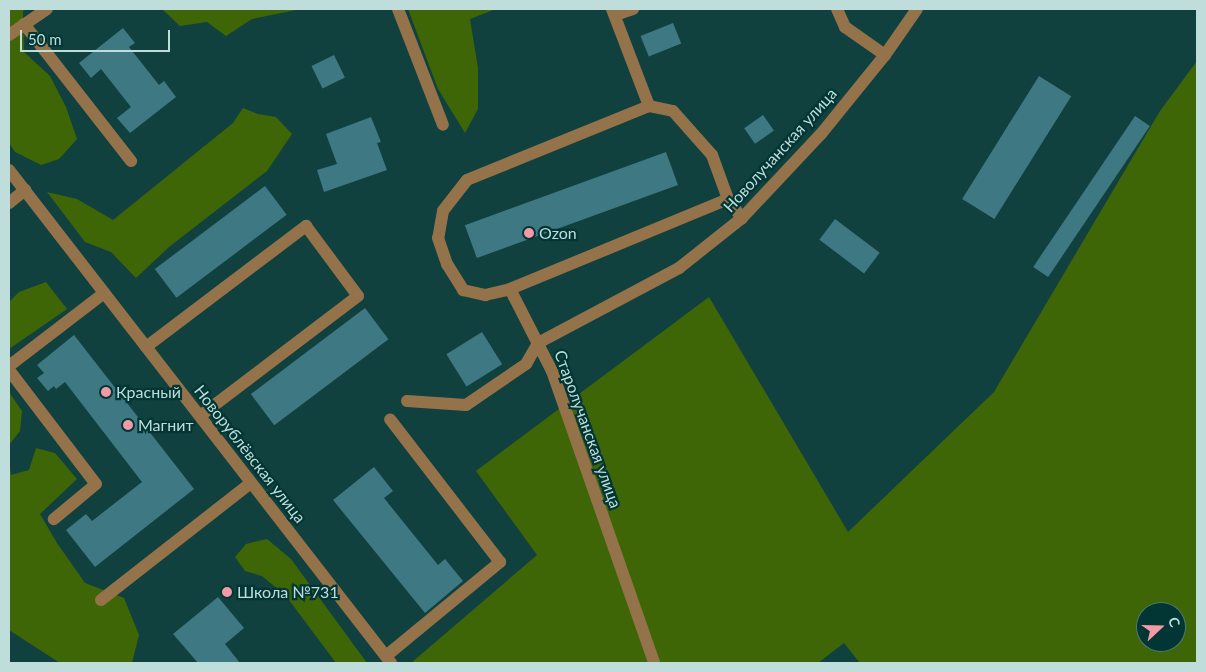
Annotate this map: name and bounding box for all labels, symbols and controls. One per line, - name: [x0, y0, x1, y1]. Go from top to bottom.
- scale bar: [22, 20, 172, 52]
- text: 50 m: [28, 30, 62, 48]
- street label: Новолучанская улица: [719, 84, 841, 216]
- place label: Ozon: [539, 223, 577, 243]
- marker: Ozon: [523, 227, 535, 239]
- street label: Старолучанская улица: [551, 348, 625, 510]
- street label: Новорублёвская улица: [190, 381, 310, 527]
- place label: Красный: [116, 382, 181, 402]
- marker: Красный: [100, 386, 112, 398]
- place label: Магнит: [138, 415, 193, 435]
- marker: Магнит: [122, 419, 134, 431]
- place label: Школа №731: [237, 582, 339, 602]
- marker: Школа №731: [221, 586, 233, 598]
- north arrow: [1136, 602, 1186, 652]
- text: С: [1165, 614, 1184, 629]

